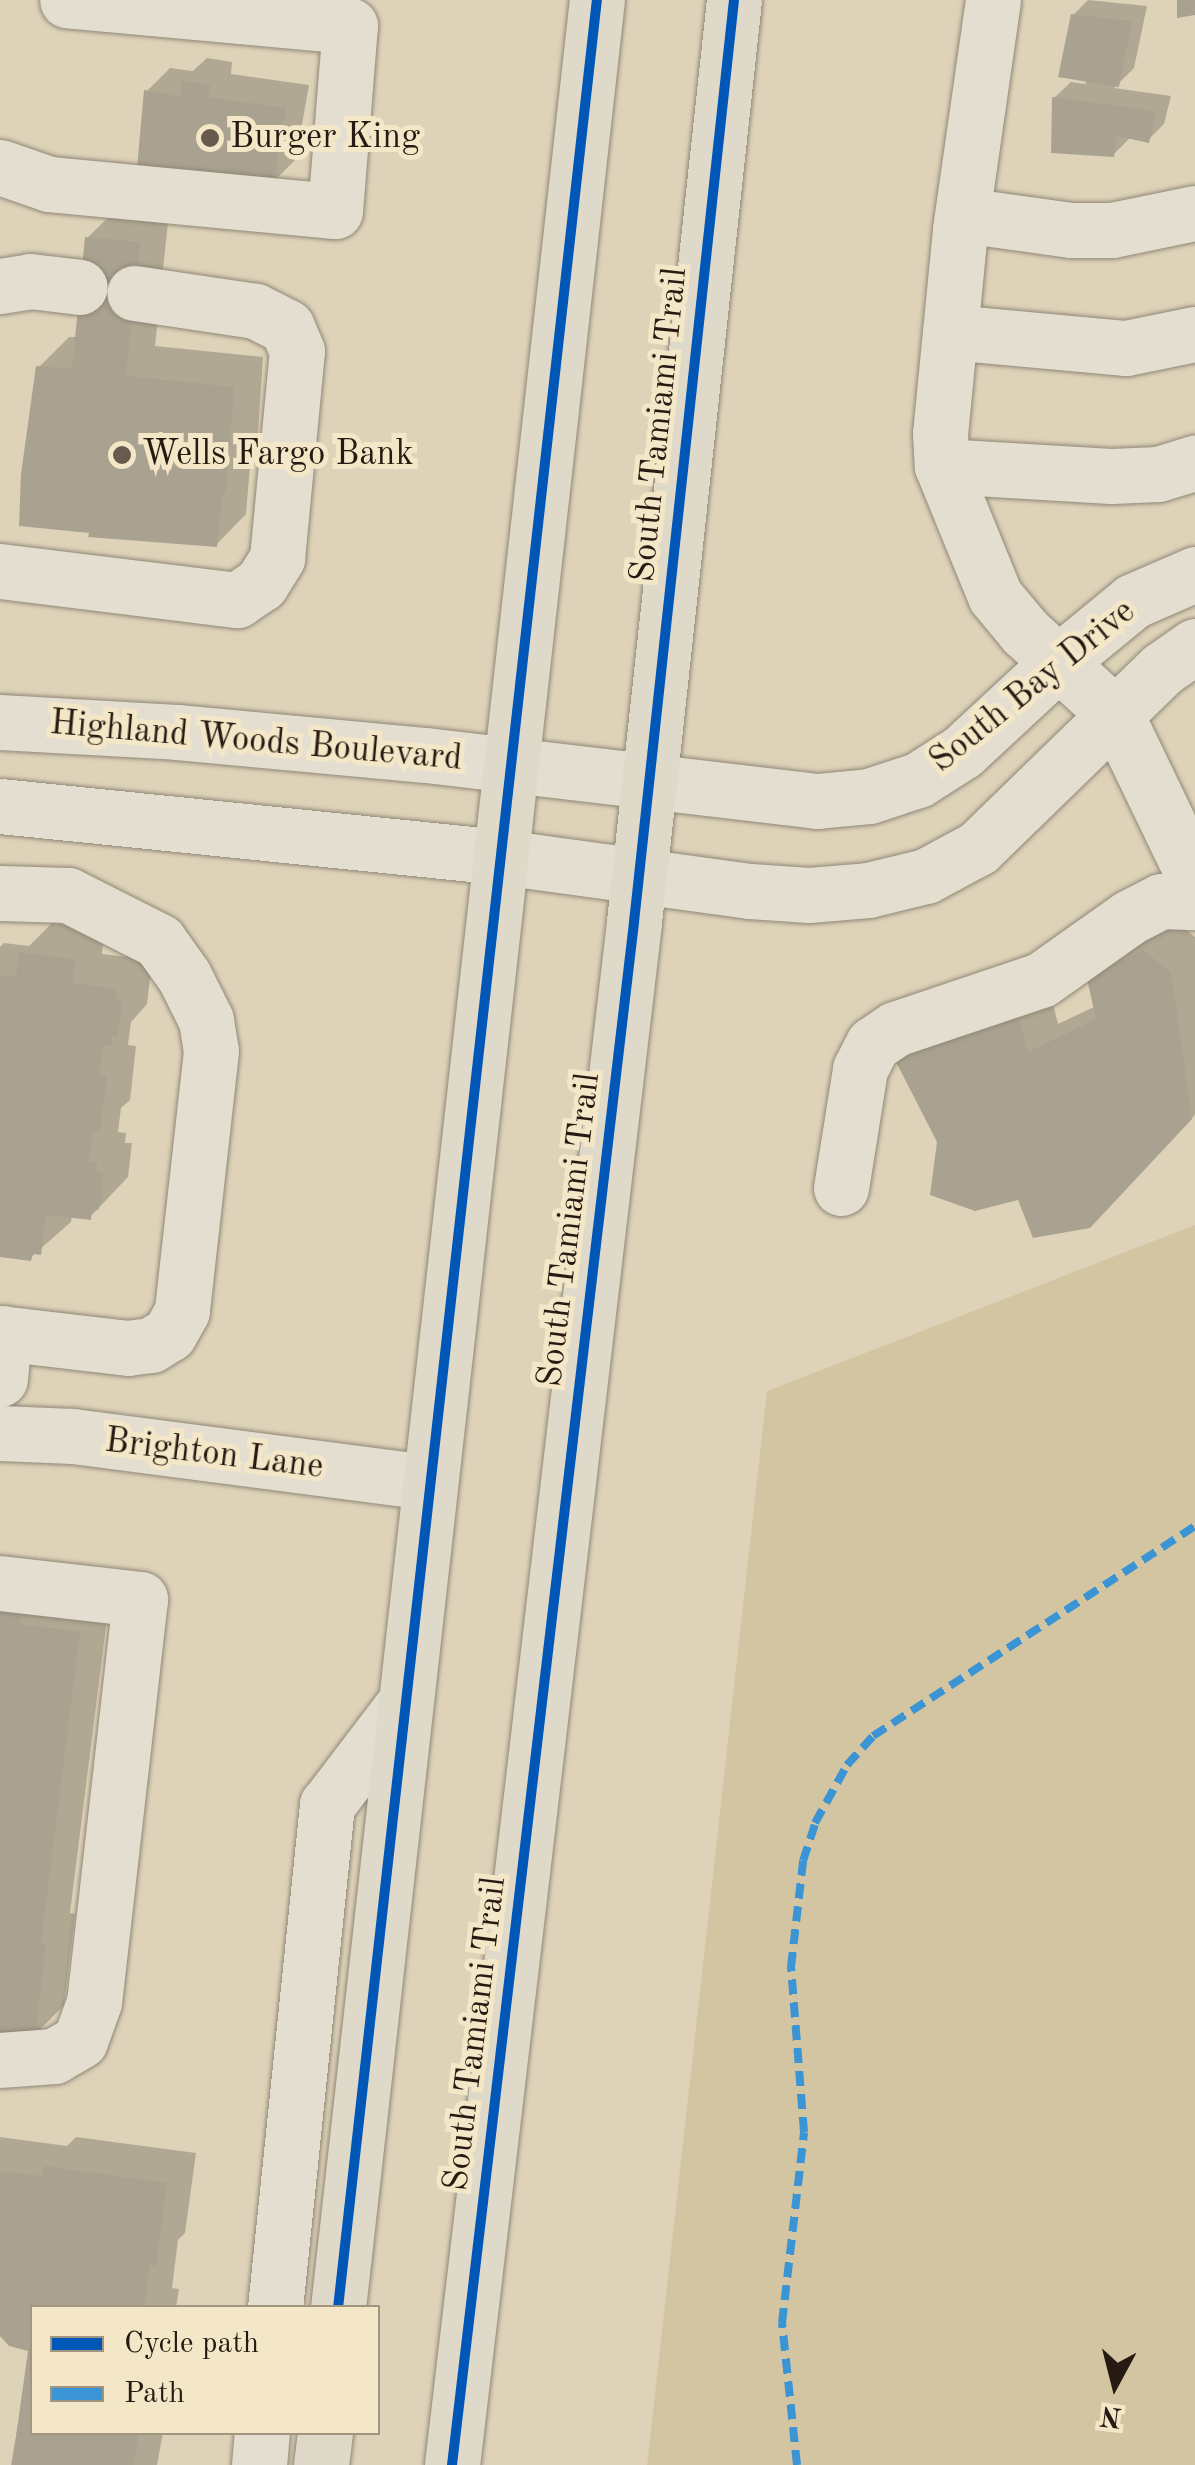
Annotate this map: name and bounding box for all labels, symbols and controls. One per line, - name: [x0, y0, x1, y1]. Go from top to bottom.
- place label: Burger King: [230, 117, 420, 159]
- marker: Burger King: [199, 127, 221, 149]
- street label: South Tamiami Trail: [623, 265, 697, 585]
- place label: Wells Fargo Bank: [142, 434, 414, 476]
- marker: Wells Fargo Bank: [111, 444, 133, 466]
- street label: South Bay Drive: [922, 591, 1144, 783]
- street label: Highland Woods Boulevard: [48, 703, 464, 781]
- street label: South Tamiami Trail: [530, 1070, 610, 1390]
- street label: Brighton Lane: [102, 1421, 326, 1489]
- street label: South Tamiami Trail: [436, 1874, 516, 2194]
- legend: [30, 2305, 380, 2435]
- text: Cycle path: [124, 2329, 259, 2359]
- north arrow: [1065, 2335, 1165, 2435]
- text: Path: [124, 2379, 185, 2409]
- text: N: [1099, 2400, 1124, 2430]

